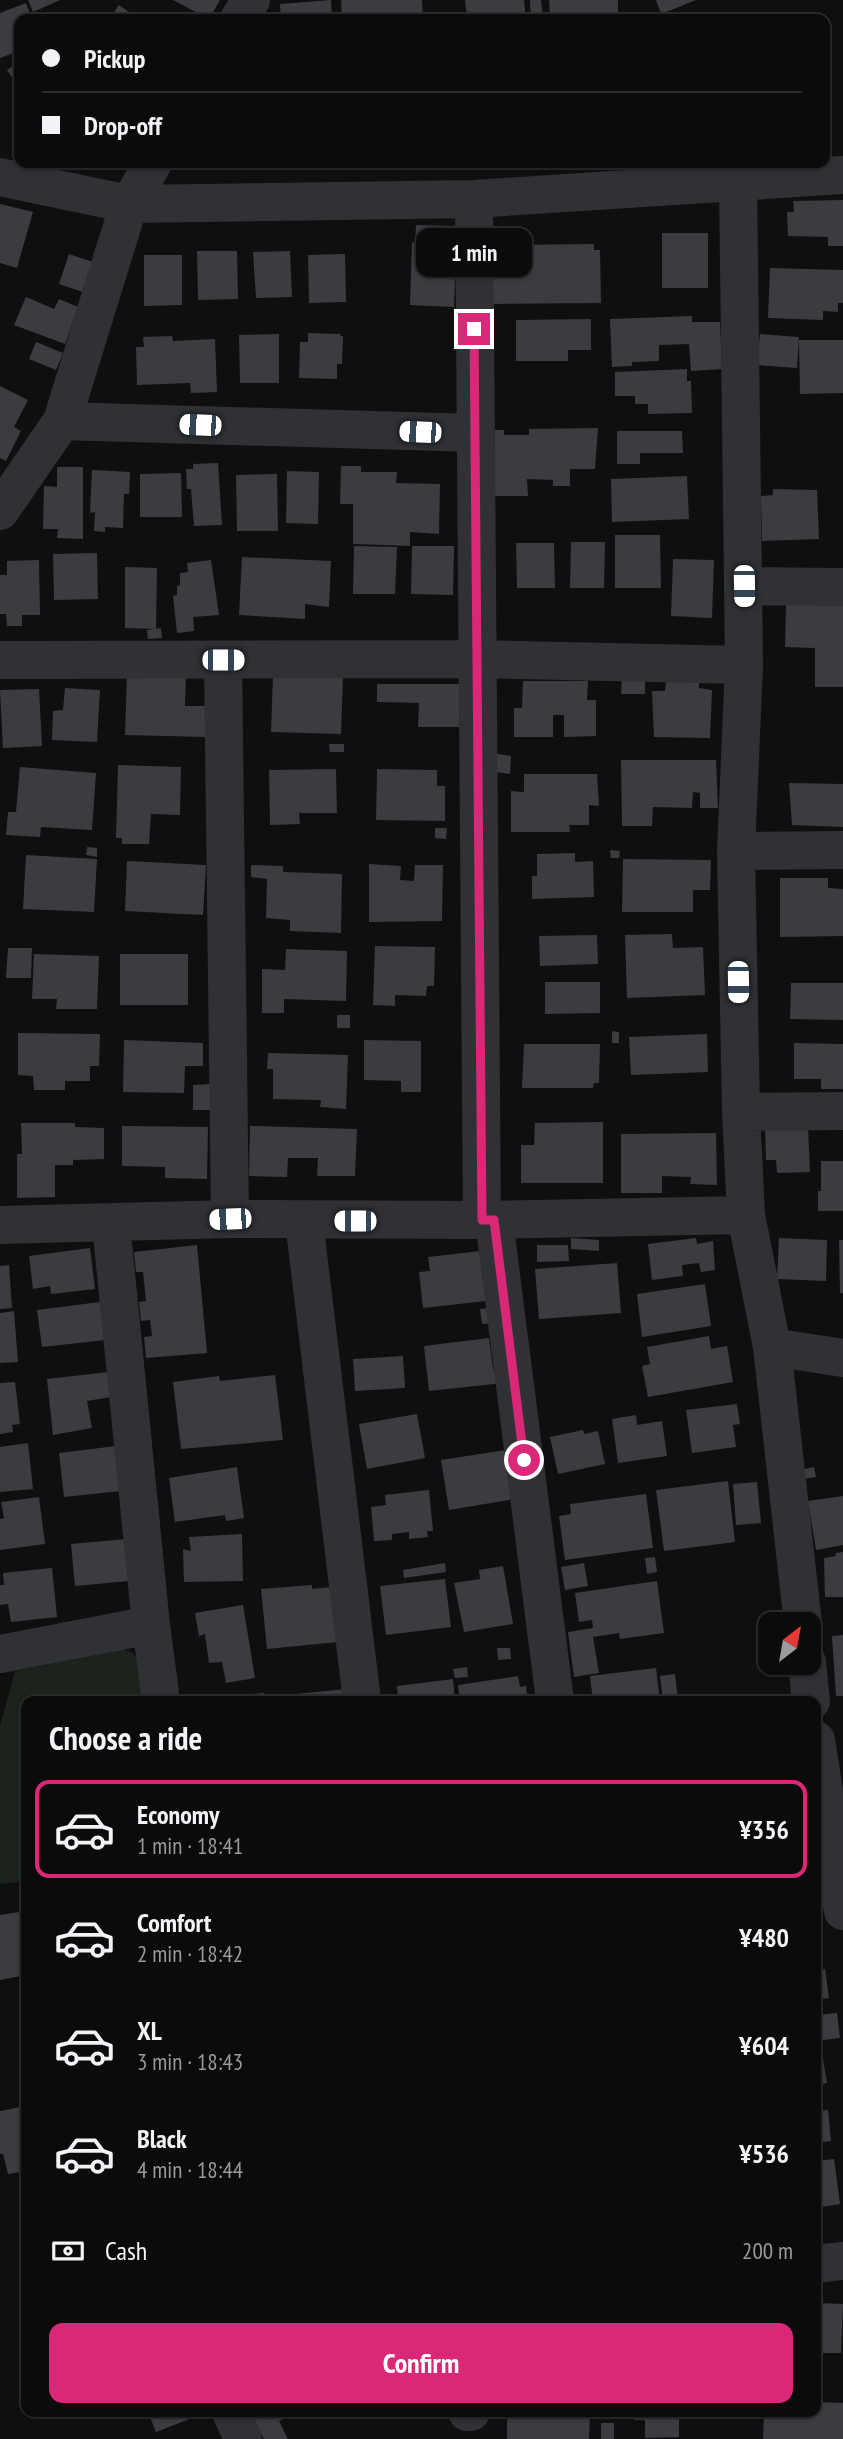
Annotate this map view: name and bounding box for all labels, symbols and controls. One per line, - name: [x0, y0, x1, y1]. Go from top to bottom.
- text: Pickup: [84, 42, 145, 75]
- text: Drop-off: [84, 109, 162, 142]
- callout: 1 min: [416, 228, 532, 276]
- text: 1 min: [451, 238, 497, 267]
- route end: [458, 313, 490, 345]
- car: [179, 414, 222, 436]
- car: [399, 421, 442, 443]
- car: [734, 565, 755, 607]
- car: [203, 650, 245, 671]
- car: [728, 961, 749, 1003]
- car: [209, 1208, 252, 1230]
- car: [335, 1211, 377, 1232]
- route start: [508, 1444, 540, 1476]
- north arrow: [758, 1612, 821, 1675]
- map controls: [758, 1612, 821, 1675]
- text: Choose a ride: [49, 1717, 202, 1759]
- icon: car: [53, 1798, 116, 1861]
- text: Economy: [137, 1798, 219, 1831]
- text: ¥356: [739, 1813, 789, 1846]
- text: 1 min · 18:41: [137, 1831, 243, 1860]
- icon: car: [53, 1906, 116, 1969]
- text: Comfort: [137, 1906, 211, 1939]
- text: ¥480: [739, 1921, 789, 1954]
- text: 2 min · 18:42: [137, 1939, 243, 1968]
- icon: car: [53, 2014, 116, 2077]
- text: XL: [137, 2014, 162, 2047]
- text: ¥604: [739, 2029, 789, 2062]
- text: 3 min · 18:43: [137, 2047, 243, 2076]
- icon: car: [53, 2122, 116, 2185]
- text: Black: [137, 2122, 187, 2155]
- text: ¥536: [739, 2137, 789, 2170]
- text: 4 min · 18:44: [137, 2155, 243, 2184]
- icon: cash: [49, 2232, 87, 2270]
- text: Cash: [105, 2234, 147, 2267]
- text: 200 m: [742, 2236, 793, 2265]
- button: Confirm: [49, 2323, 793, 2403]

